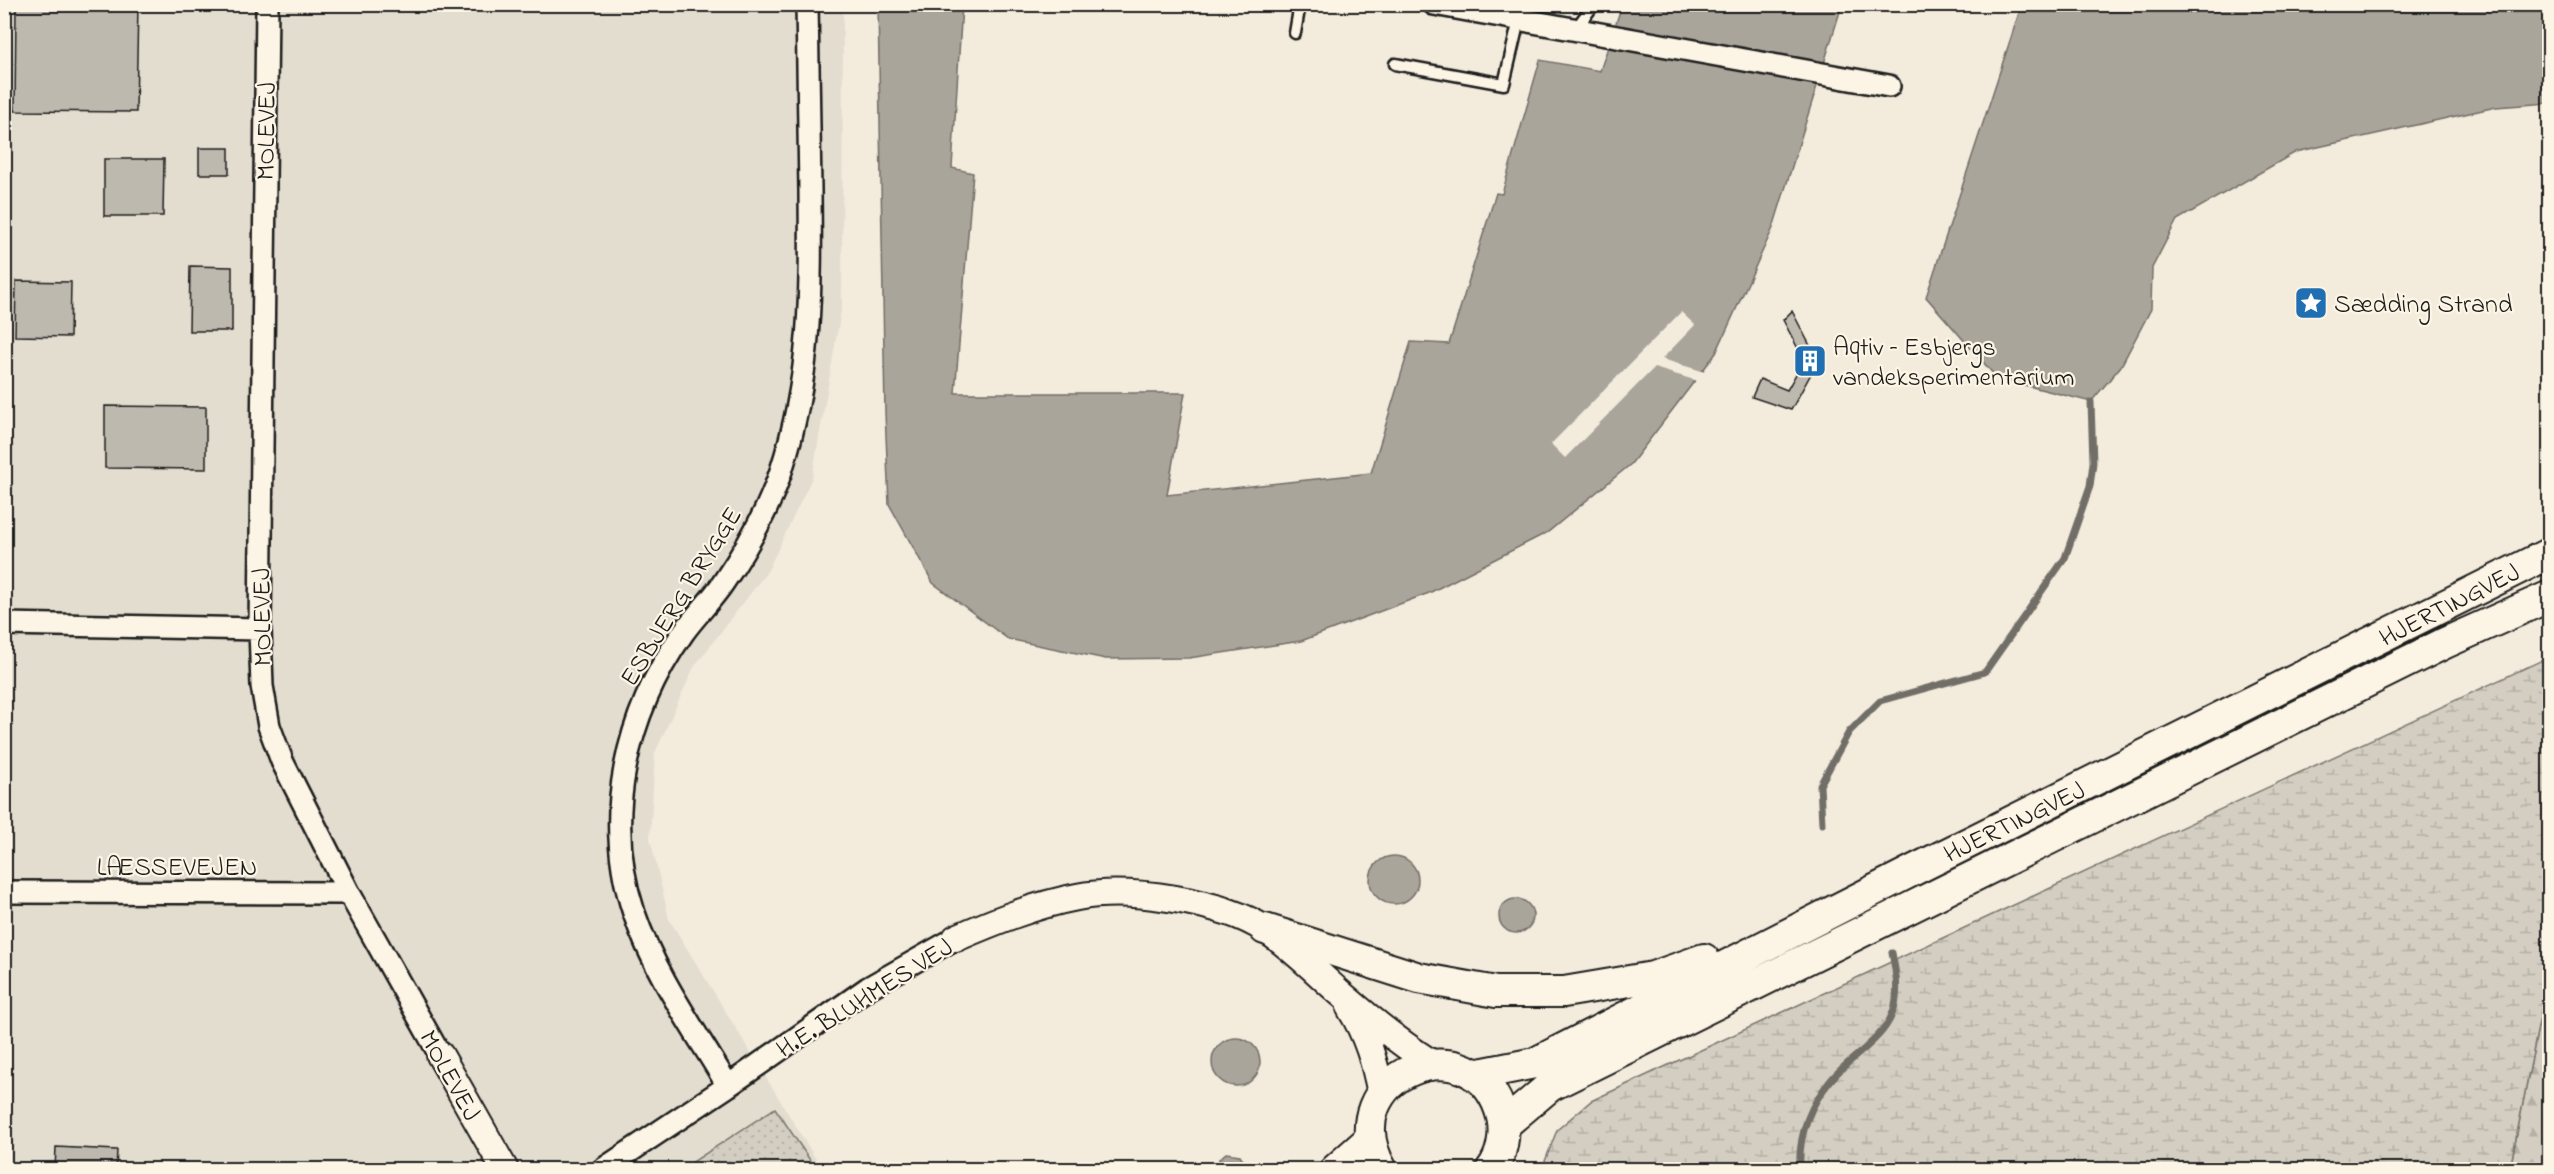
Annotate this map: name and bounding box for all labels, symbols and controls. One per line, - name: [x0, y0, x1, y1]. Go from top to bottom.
- street label: MOLEVEJ: [248, 81, 288, 181]
- place icon: Sædding Strand: [2293, 285, 2329, 321]
- place label: Sædding Strand: [2334, 287, 2513, 325]
- place label: Aqtiv – Esbjergs vandeksperimentarium: [1833, 330, 2074, 398]
- building icon: Aqtiv – Esbjergs vandeksperimentarium: [1792, 343, 1828, 379]
- street label: ESBJERG BRYGGE: [612, 500, 753, 695]
- street label: HJERTINGVEJ: [2373, 555, 2527, 658]
- street label: MOLEVEJ: [244, 567, 284, 667]
- street label: HJERTINGVEJ: [1938, 773, 2093, 874]
- street label: LÆSSEVEJEN: [97, 850, 257, 888]
- street label: H.E. BLUHMES VEJ: [770, 930, 961, 1069]
- street label: MOLEVEJ: [408, 1024, 489, 1129]

